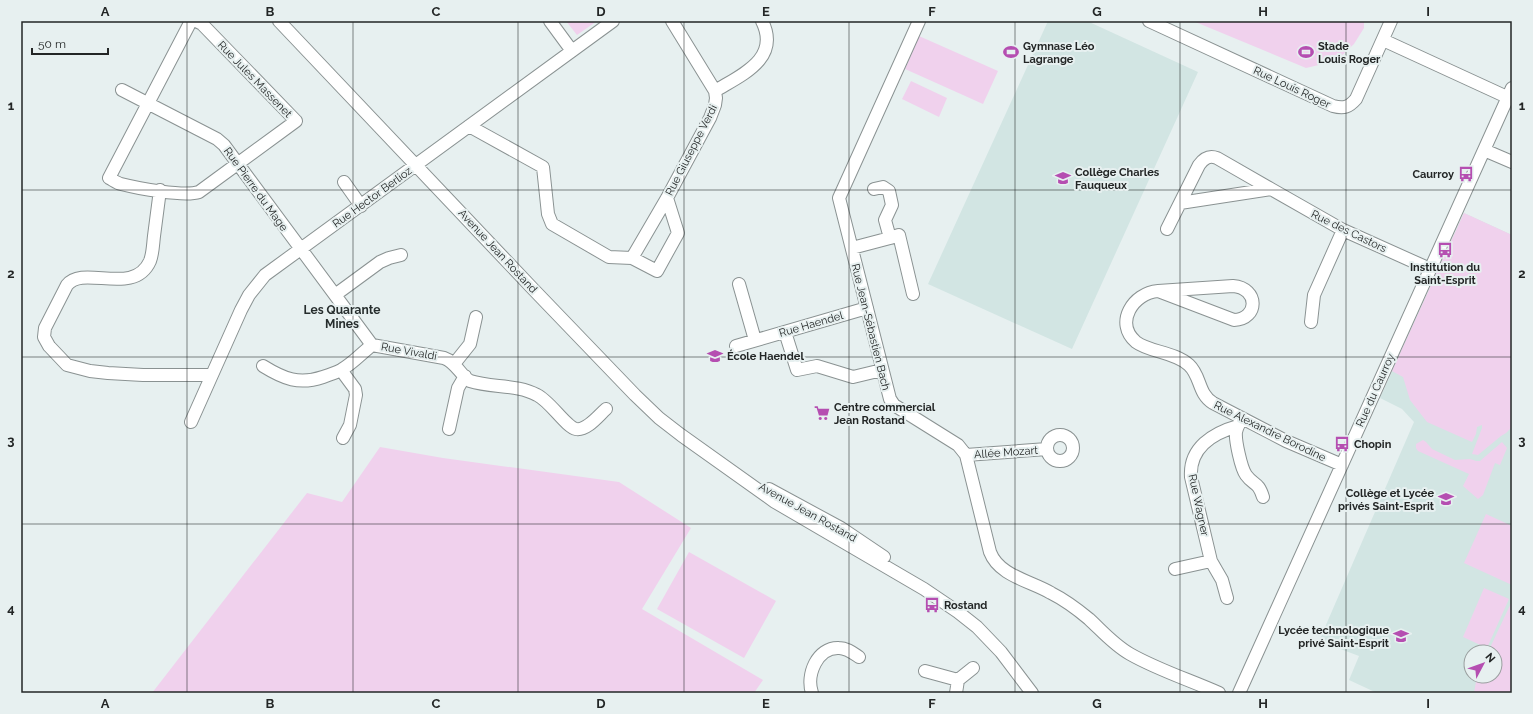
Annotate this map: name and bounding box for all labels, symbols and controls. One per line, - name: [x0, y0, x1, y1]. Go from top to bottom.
- text: A: [101, 4, 110, 19]
- text: B: [266, 4, 275, 19]
- text: C: [432, 4, 441, 19]
- text: D: [596, 4, 606, 19]
- text: E: [762, 4, 770, 19]
- text: F: [928, 4, 936, 19]
- text: G: [1092, 4, 1102, 19]
- text: H: [1258, 4, 1268, 19]
- text: I: [1426, 4, 1430, 19]
- scale bar: [32, 30, 108, 56]
- text: 50 m: [38, 37, 66, 51]
- street label: Rue Jules Massenet: [215, 38, 295, 120]
- place label: Gymnase Léo Lagrange: [1023, 40, 1095, 66]
- place label: Stade Louis Roger: [1318, 40, 1381, 66]
- sports icon: Gymnase Léo Lagrange: [1002, 43, 1020, 61]
- sports icon: Stade Louis Roger: [1297, 43, 1315, 61]
- street label: Rue Louis Roger: [1251, 64, 1332, 111]
- text: 1: [8, 98, 15, 113]
- text: 1: [1519, 98, 1526, 113]
- street label: Rue Giuseppe Verdi: [663, 103, 720, 198]
- street label: Rue Pierre du Mage: [221, 145, 291, 234]
- street label: Rue Hector Berlioz: [330, 164, 415, 231]
- bus stop icon: Caurroy: [1457, 165, 1475, 183]
- place label: Collège Charles Fauqueux: [1075, 166, 1160, 192]
- place label: Caurroy: [1412, 168, 1454, 181]
- school or university icon: Collège Charles Fauqueux: [1054, 169, 1072, 187]
- street label: Avenue Jean Rostand: [455, 207, 540, 296]
- street label: Rue des Castors: [1309, 208, 1389, 255]
- bus stop icon: Institution du Saint-Esprit: [1436, 241, 1454, 259]
- place label: Institution du Saint-Esprit: [1410, 261, 1480, 287]
- street label: Rue Jean-Sébastien Bach: [848, 262, 893, 392]
- text: 2: [7, 266, 15, 281]
- text: 2: [1518, 266, 1526, 281]
- district label: Les Quarante Mines: [304, 303, 380, 331]
- street label: Rue Haendel: [778, 309, 845, 340]
- street label: Rue Vivaldi: [380, 340, 438, 363]
- school or university icon: École Haendel: [706, 347, 724, 365]
- place label: École Haendel: [727, 349, 804, 363]
- street label: Rue du Caurroy: [1353, 351, 1397, 429]
- street label: Rue Alexandre Borodine: [1212, 399, 1328, 465]
- place label: Centre commercial Jean Rostand: [834, 401, 936, 427]
- supermarket icon: Centre commercial Jean Rostand: [813, 404, 831, 422]
- text: 3: [7, 433, 15, 448]
- text: 3: [1518, 433, 1526, 448]
- bus stop icon: Chopin: [1333, 435, 1351, 453]
- place label: Chopin: [1354, 438, 1392, 451]
- street label: Allée Mozart: [974, 444, 1039, 461]
- street label: Rue Wagner: [1186, 473, 1211, 537]
- street label: Avenue Jean Rostand: [757, 480, 859, 545]
- place label: Collège et Lycée privés Saint-Esprit: [1338, 487, 1435, 513]
- school or university icon: Collège et Lycée privés Saint-Esprit: [1437, 490, 1455, 508]
- bus stop icon: Rostand: [923, 596, 941, 614]
- place label: Rostand: [944, 599, 987, 612]
- text: 4: [7, 601, 15, 616]
- text: 4: [1518, 601, 1526, 616]
- place label: Lycée technologique privé Saint-Esprit: [1278, 624, 1390, 650]
- school or university icon: Lycée technologique privé Saint-Esprit: [1392, 627, 1410, 645]
- north arrow: [1463, 644, 1503, 684]
- text: N: [1483, 650, 1498, 665]
- text: A: [101, 696, 110, 711]
- text: B: [266, 696, 275, 711]
- text: C: [432, 696, 441, 711]
- text: D: [596, 696, 606, 711]
- text: E: [762, 696, 770, 711]
- text: F: [928, 696, 936, 711]
- text: G: [1092, 696, 1102, 711]
- text: H: [1258, 696, 1268, 711]
- text: I: [1426, 696, 1430, 711]

